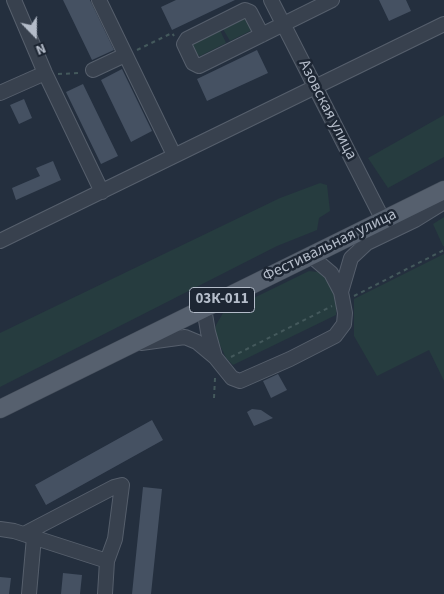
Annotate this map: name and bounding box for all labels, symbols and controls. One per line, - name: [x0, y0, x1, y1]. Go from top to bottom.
- north arrow: [10, 10, 60, 60]
- text: N: [33, 38, 49, 60]
- street label: Азовская улица: [294, 57, 360, 163]
- street label: Фестивальная улица: [260, 205, 400, 287]
- road number: 03К-011: [190, 288, 254, 312]

